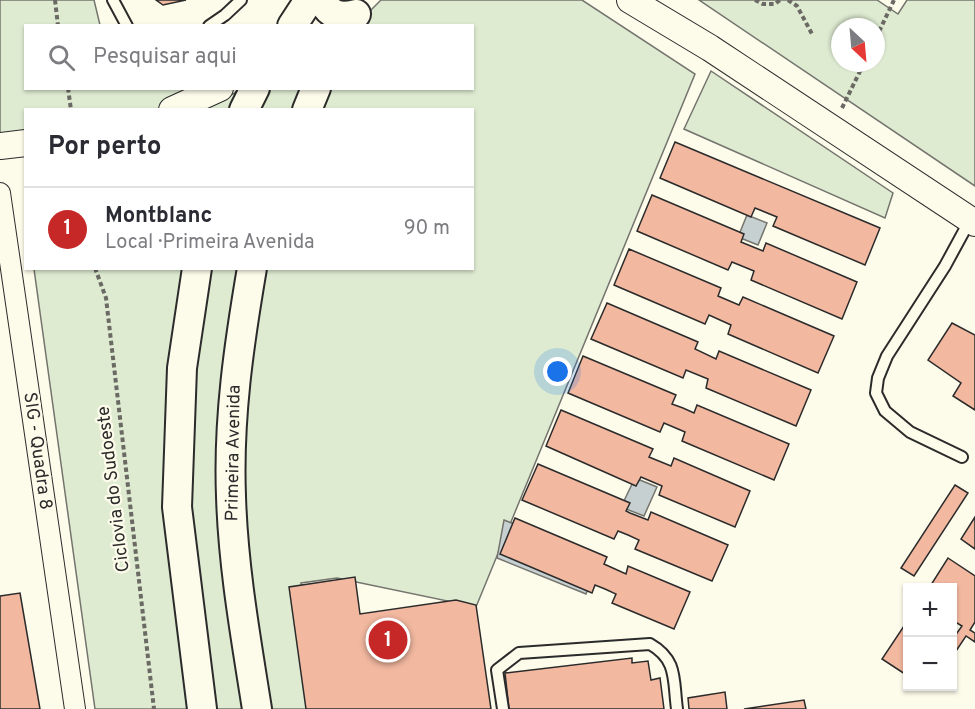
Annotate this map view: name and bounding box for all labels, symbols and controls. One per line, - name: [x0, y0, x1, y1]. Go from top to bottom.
- north arrow: [831, 18, 885, 72]
- search box: [24, 24, 474, 90]
- icon: search: [45, 41, 78, 74]
- text: Pesquisar aqui: [93, 44, 237, 71]
- text: Por perto: [48, 131, 162, 164]
- text: Montblanc: [105, 203, 212, 230]
- text: 1: [64, 216, 72, 242]
- text: 90 m: [404, 216, 450, 242]
- text: Local · Primeira Avenida: [105, 230, 315, 256]
- your location: [543, 357, 572, 386]
- street label: Primeira Avenida: [221, 384, 247, 522]
- street label: SIG - Quadra 8: [17, 391, 57, 511]
- street label: Ciclovia do Sudoeste: [92, 405, 136, 573]
- map controls: [903, 583, 957, 691]
- button: +: [903, 583, 957, 637]
- pin: 1: [368, 618, 408, 662]
- button: −: [903, 637, 957, 691]

